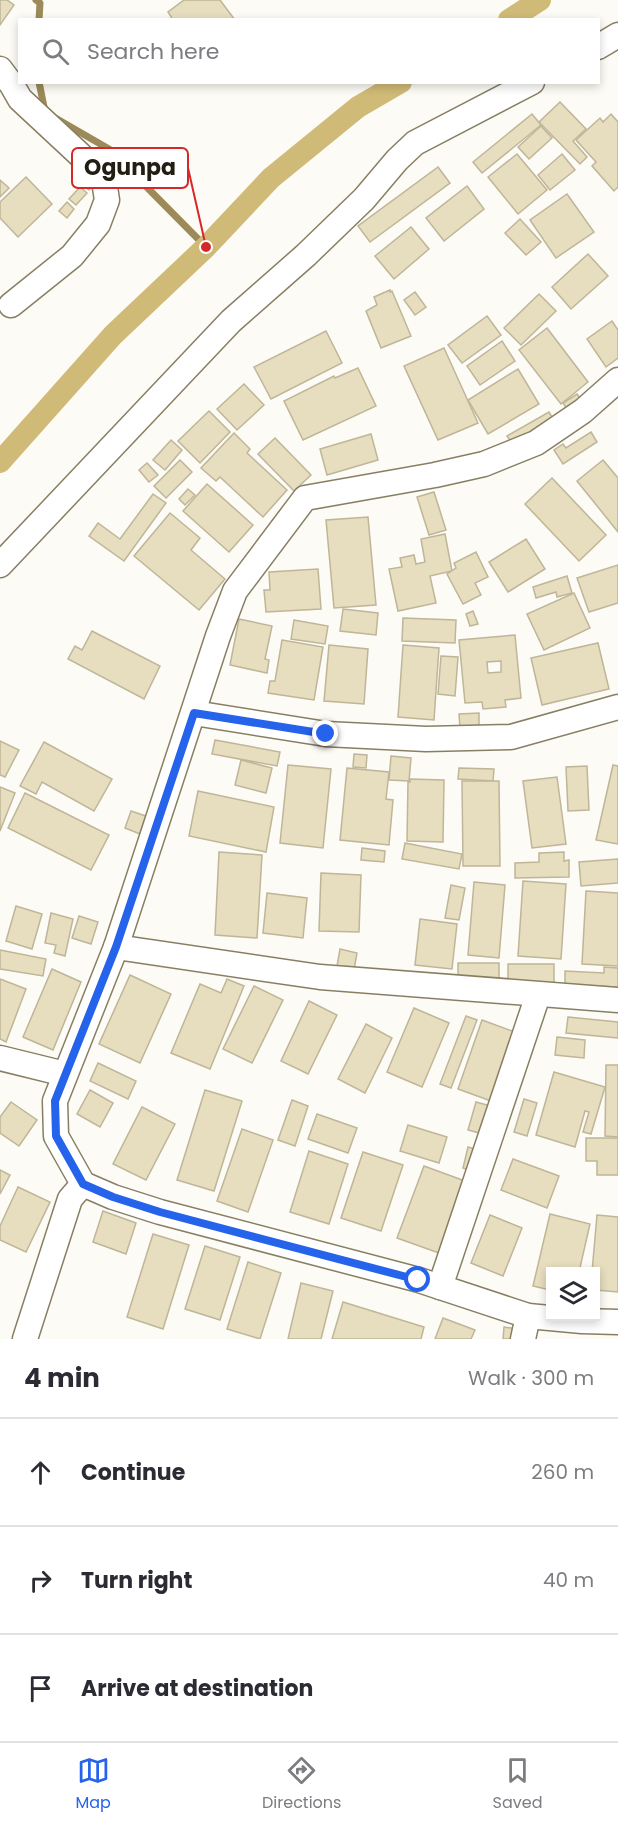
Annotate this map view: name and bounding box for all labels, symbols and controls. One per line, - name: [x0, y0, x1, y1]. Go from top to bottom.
- search box: [18, 18, 600, 84]
- icon: search: [39, 35, 72, 68]
- text: Search here: [87, 36, 220, 67]
- callout: Ogunpa: [72, 148, 188, 188]
- text: Ogunpa: [84, 152, 176, 183]
- route end: [312, 720, 338, 746]
- route start: [404, 1266, 430, 1292]
- map controls: [546, 1267, 600, 1321]
- button: layers: [546, 1267, 600, 1321]
- text: 4 min: [24, 1360, 100, 1396]
- text: Walk · 300 m: [468, 1364, 594, 1392]
- icon: ahead: [24, 1456, 57, 1489]
- text: Continue: [81, 1457, 185, 1488]
- text: 260 m: [531, 1458, 594, 1486]
- icon: right: [24, 1564, 57, 1597]
- text: Turn right: [81, 1565, 192, 1596]
- text: 40 m: [543, 1566, 594, 1594]
- icon: arrive: [24, 1672, 57, 1705]
- text: Arrive at destination: [81, 1673, 313, 1704]
- tab: Map: [76, 1754, 111, 1815]
- tab: Directions: [262, 1754, 341, 1815]
- tab: Saved: [493, 1754, 542, 1815]

